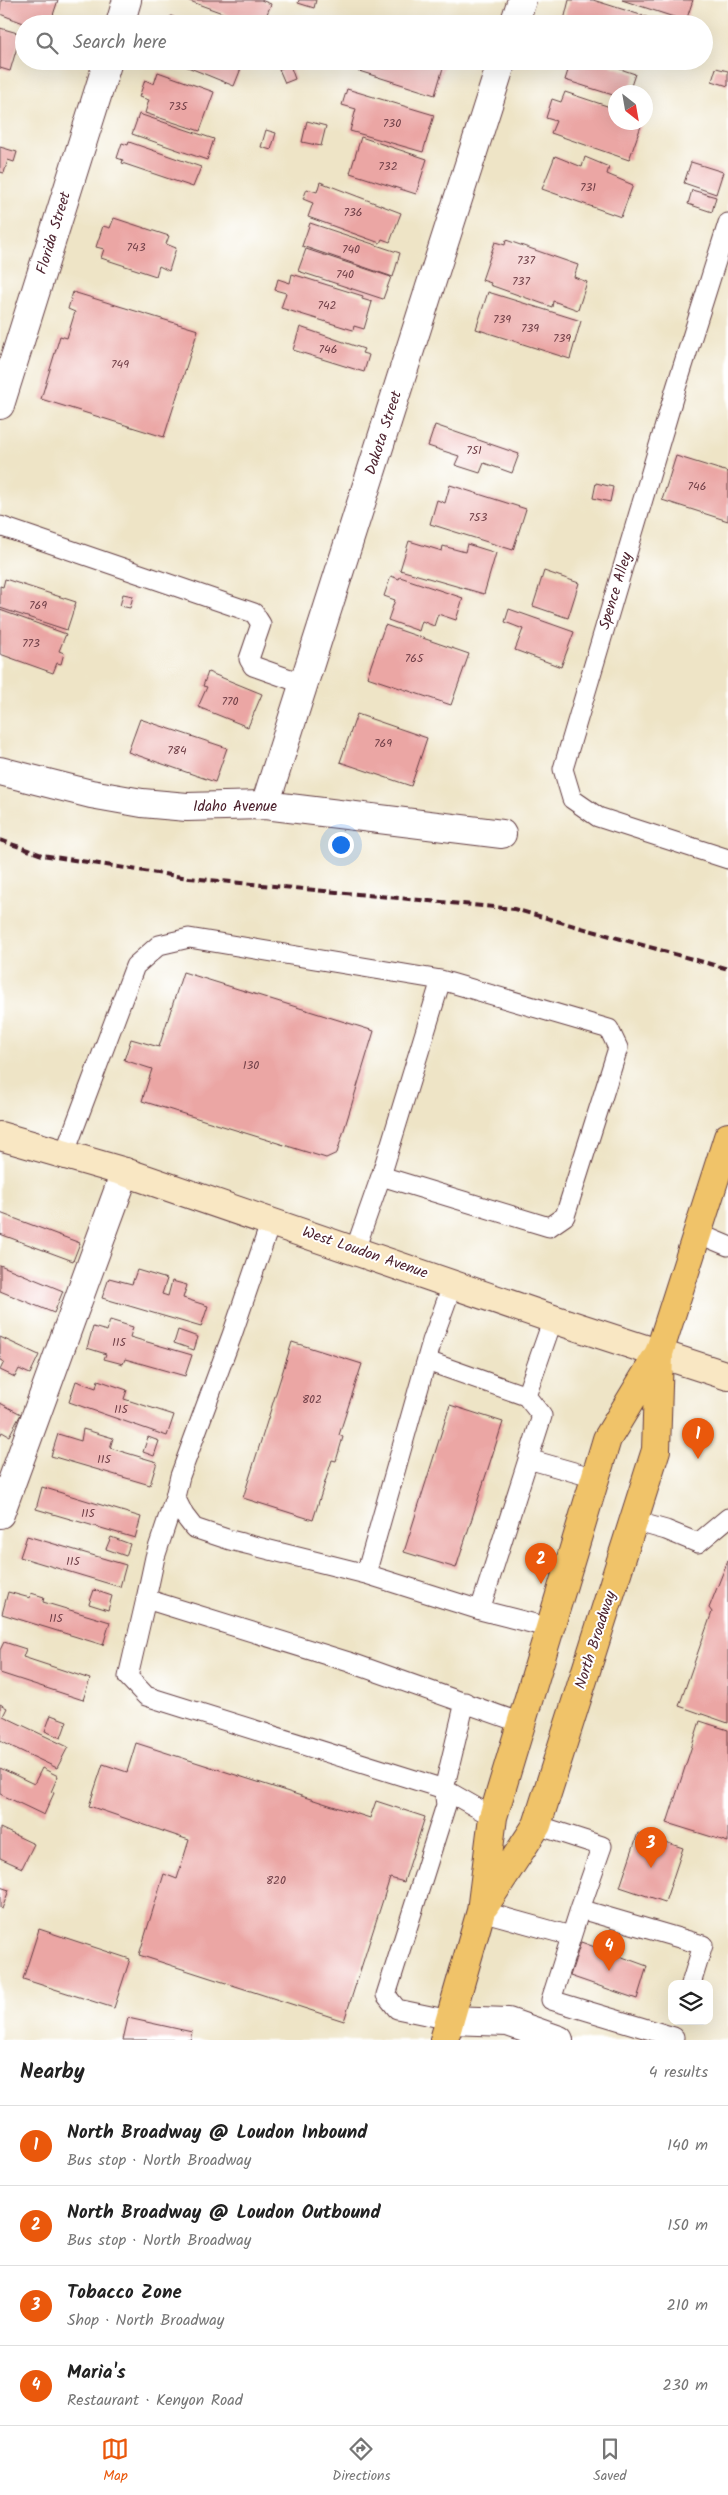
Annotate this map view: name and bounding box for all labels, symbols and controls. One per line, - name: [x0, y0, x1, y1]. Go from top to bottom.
- search box: [15, 15, 713, 70]
- text: Search here: [73, 28, 167, 58]
- icon: search: [33, 29, 61, 57]
- north arrow: [608, 85, 653, 130]
- house number: 735: [169, 97, 189, 116]
- house number: 730: [383, 114, 401, 133]
- house number: 732: [378, 157, 398, 176]
- house number: 731: [580, 178, 596, 197]
- street label: Florida Street: [30, 188, 78, 277]
- house number: 736: [343, 203, 363, 222]
- house number: 743: [127, 238, 146, 257]
- house number: 740: [342, 240, 360, 259]
- house number: 737: [517, 251, 535, 270]
- house number: 740: [336, 265, 354, 284]
- house number: 737: [512, 272, 530, 291]
- house number: 742: [317, 296, 337, 315]
- house number: 739: [493, 310, 511, 329]
- house number: 739: [521, 319, 539, 338]
- house number: 739: [553, 329, 571, 348]
- house number: 746: [319, 340, 337, 359]
- house number: 749: [111, 355, 129, 374]
- street label: Dakota Street: [359, 388, 409, 478]
- house number: 751: [466, 441, 482, 460]
- house number: 746: [688, 477, 706, 496]
- house number: 753: [469, 508, 488, 527]
- street label: Spence Alley: [593, 549, 639, 633]
- house number: 769: [29, 596, 47, 615]
- house number: 773: [22, 634, 40, 653]
- house number: 765: [405, 649, 425, 668]
- house number: 770: [221, 692, 239, 711]
- house number: 769: [374, 734, 392, 753]
- house number: 784: [167, 741, 187, 760]
- street label: Idaho Avenue: [193, 795, 277, 819]
- your location: [328, 832, 354, 858]
- house number: 130: [243, 1056, 259, 1075]
- street label: West Loudon Avenue: [299, 1220, 431, 1286]
- house number: 115: [112, 1333, 128, 1352]
- house number: 802: [302, 1390, 322, 1409]
- house number: 115: [114, 1400, 130, 1419]
- pin: 1: [682, 1418, 714, 1459]
- house number: 115: [97, 1450, 113, 1469]
- house number: 115: [81, 1504, 97, 1523]
- pin: 2: [525, 1543, 557, 1584]
- house number: 115: [66, 1552, 82, 1571]
- street label: North Broadway: [569, 1587, 623, 1692]
- house number: 115: [49, 1609, 65, 1628]
- pin: 3: [635, 1827, 667, 1868]
- house number: 820: [266, 1871, 286, 1890]
- pin: 4: [593, 1930, 625, 1971]
- map controls: [668, 1980, 713, 2025]
- button: layers: [668, 1980, 713, 2025]
- text: Nearby: [20, 2056, 85, 2089]
- text: 4 results: [649, 2060, 708, 2085]
- text: North Broadway @ Loudon Inbound: [67, 2118, 367, 2148]
- text: 1: [34, 2133, 38, 2158]
- text: 140 m: [667, 2133, 708, 2158]
- text: Bus stop · North Broadway: [67, 2148, 251, 2173]
- text: North Broadway @ Loudon Outbound: [67, 2198, 381, 2228]
- text: 2: [31, 2213, 41, 2238]
- text: 150 m: [667, 2213, 708, 2238]
- text: Bus stop · North Broadway: [67, 2228, 251, 2253]
- text: Tobacco Zone: [67, 2278, 182, 2308]
- text: 3: [32, 2293, 40, 2318]
- text: 210 m: [667, 2293, 708, 2318]
- text: Shop · North Broadway: [67, 2308, 224, 2333]
- text: Maria's: [67, 2358, 126, 2388]
- text: 4: [32, 2373, 40, 2398]
- text: 230 m: [662, 2373, 708, 2398]
- text: Restaurant · Kenyon Road: [67, 2388, 243, 2413]
- tab: Map: [101, 2435, 129, 2487]
- tab: Directions: [332, 2435, 390, 2487]
- tab: Saved: [593, 2435, 627, 2487]

